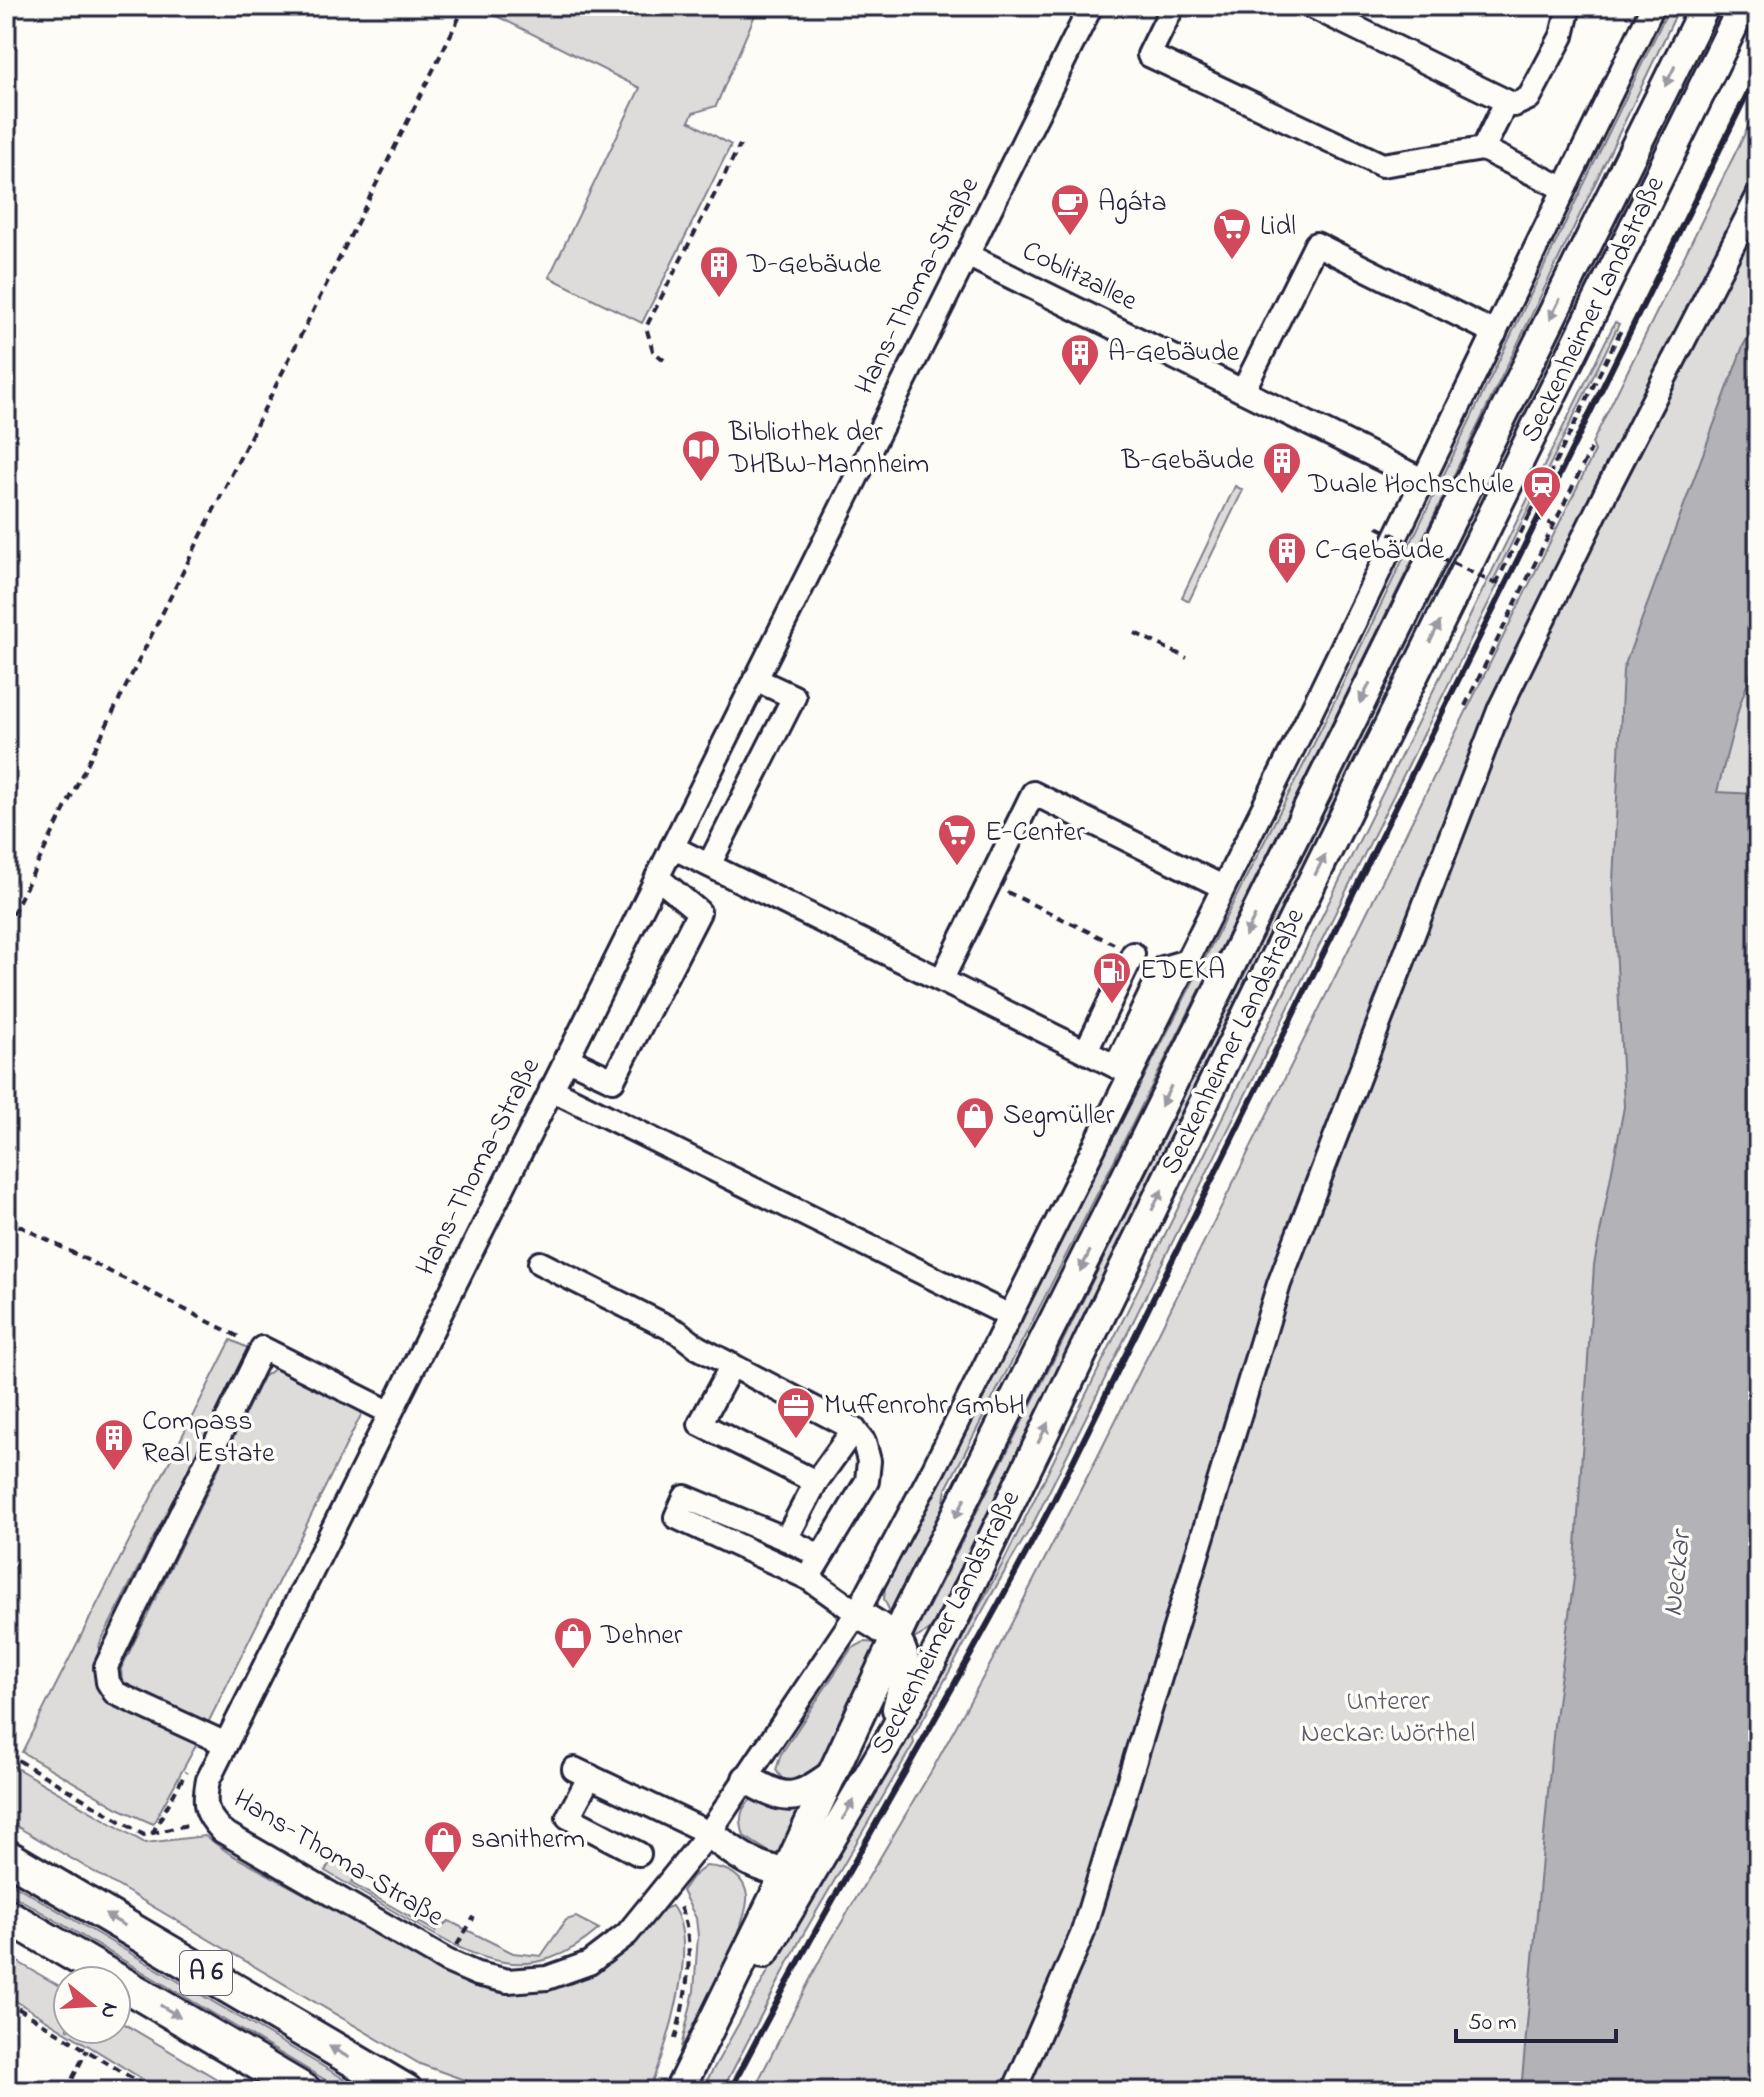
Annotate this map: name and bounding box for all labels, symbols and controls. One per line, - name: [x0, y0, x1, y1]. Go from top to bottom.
- one-way arrow: [1663, 64, 1677, 87]
- street label: Seckenheimer Landstraße: [1512, 169, 1677, 450]
- street label: Hans-Thoma-Straße: [845, 170, 991, 402]
- cafe icon: Agáta: [1049, 182, 1091, 237]
- place label: Agáta: [1098, 183, 1167, 224]
- supermarket icon: Lidl: [1211, 206, 1253, 261]
- place label: Lidl: [1260, 207, 1296, 248]
- street label: Coblitzallee: [1014, 231, 1144, 323]
- building icon: D-Gebäude: [698, 244, 740, 299]
- place label: D-Gebäude: [746, 245, 882, 286]
- one-way arrow: [1548, 297, 1562, 321]
- building icon: A-Gebäude: [1059, 332, 1101, 387]
- place label: A-Gebäude: [1108, 333, 1239, 374]
- place label: Bibliothek der DHBW-Mannheim: [728, 413, 929, 486]
- library icon: Bibliothek der DHBW-Mannheim: [680, 428, 722, 483]
- building icon: B-Gebäude: [1261, 440, 1303, 495]
- place label: B-Gebäude: [1120, 441, 1254, 482]
- station icon: Duale Hochschule: [1521, 464, 1563, 519]
- place label: Duale Hochschule: [1307, 465, 1514, 506]
- building icon: C-Gebäude: [1266, 530, 1308, 585]
- place label: C-Gebäude: [1315, 531, 1445, 572]
- one-way arrow: [1428, 621, 1442, 644]
- one-way arrow: [1359, 681, 1372, 704]
- supermarket icon: E-Center: [936, 812, 978, 867]
- place label: E-Center: [985, 813, 1085, 854]
- one-way arrow: [1313, 854, 1327, 877]
- street label: Seckenheimer Landstraße: [1152, 901, 1317, 1182]
- one-way arrow: [1243, 914, 1257, 937]
- fuel station icon: EDEKA: [1091, 950, 1133, 1005]
- place label: EDEKA: [1140, 951, 1225, 992]
- street label: Hans-Thoma-Straße: [406, 1051, 552, 1283]
- one-way arrow: [1159, 1085, 1173, 1108]
- shop icon: Segmüller: [954, 1095, 996, 1150]
- place label: Segmüller: [1003, 1096, 1115, 1137]
- one-way arrow: [1150, 1188, 1163, 1211]
- one-way arrow: [1078, 1249, 1091, 1272]
- office icon: Muffenrohr GmbH: [775, 1385, 817, 1440]
- place label: Muffenrohr GmbH: [824, 1386, 1025, 1427]
- place label: Compass Real Estate: [142, 1402, 275, 1475]
- building icon: Compass Real Estate: [93, 1417, 135, 1472]
- one-way arrow: [1036, 1422, 1050, 1445]
- street label: Seckenheimer Landstraße: [862, 1483, 1032, 1762]
- one-way arrow: [954, 1497, 967, 1520]
- water label: Neckar: [1652, 1525, 1705, 1619]
- shop icon: Dehner: [552, 1615, 594, 1670]
- place label: Dehner: [600, 1616, 683, 1657]
- park label: Unterer Neckar: Wörthel: [1301, 1682, 1475, 1755]
- street label: Hans-Thoma-Straße: [225, 1780, 452, 1938]
- one-way arrow: [841, 1799, 855, 1821]
- shop icon: sanitherm: [422, 1819, 464, 1874]
- place label: sanitherm: [471, 1820, 585, 1861]
- one-way arrow: [104, 1913, 126, 1927]
- road number: A 6: [180, 1951, 232, 1995]
- north arrow: [52, 1965, 132, 2045]
- scale bar: [1456, 1993, 1616, 2043]
- text: N: [91, 1998, 126, 2022]
- one-way arrow: [159, 2004, 181, 2018]
- text: 50 m: [1468, 2006, 1517, 2041]
- one-way arrow: [328, 2045, 350, 2059]

